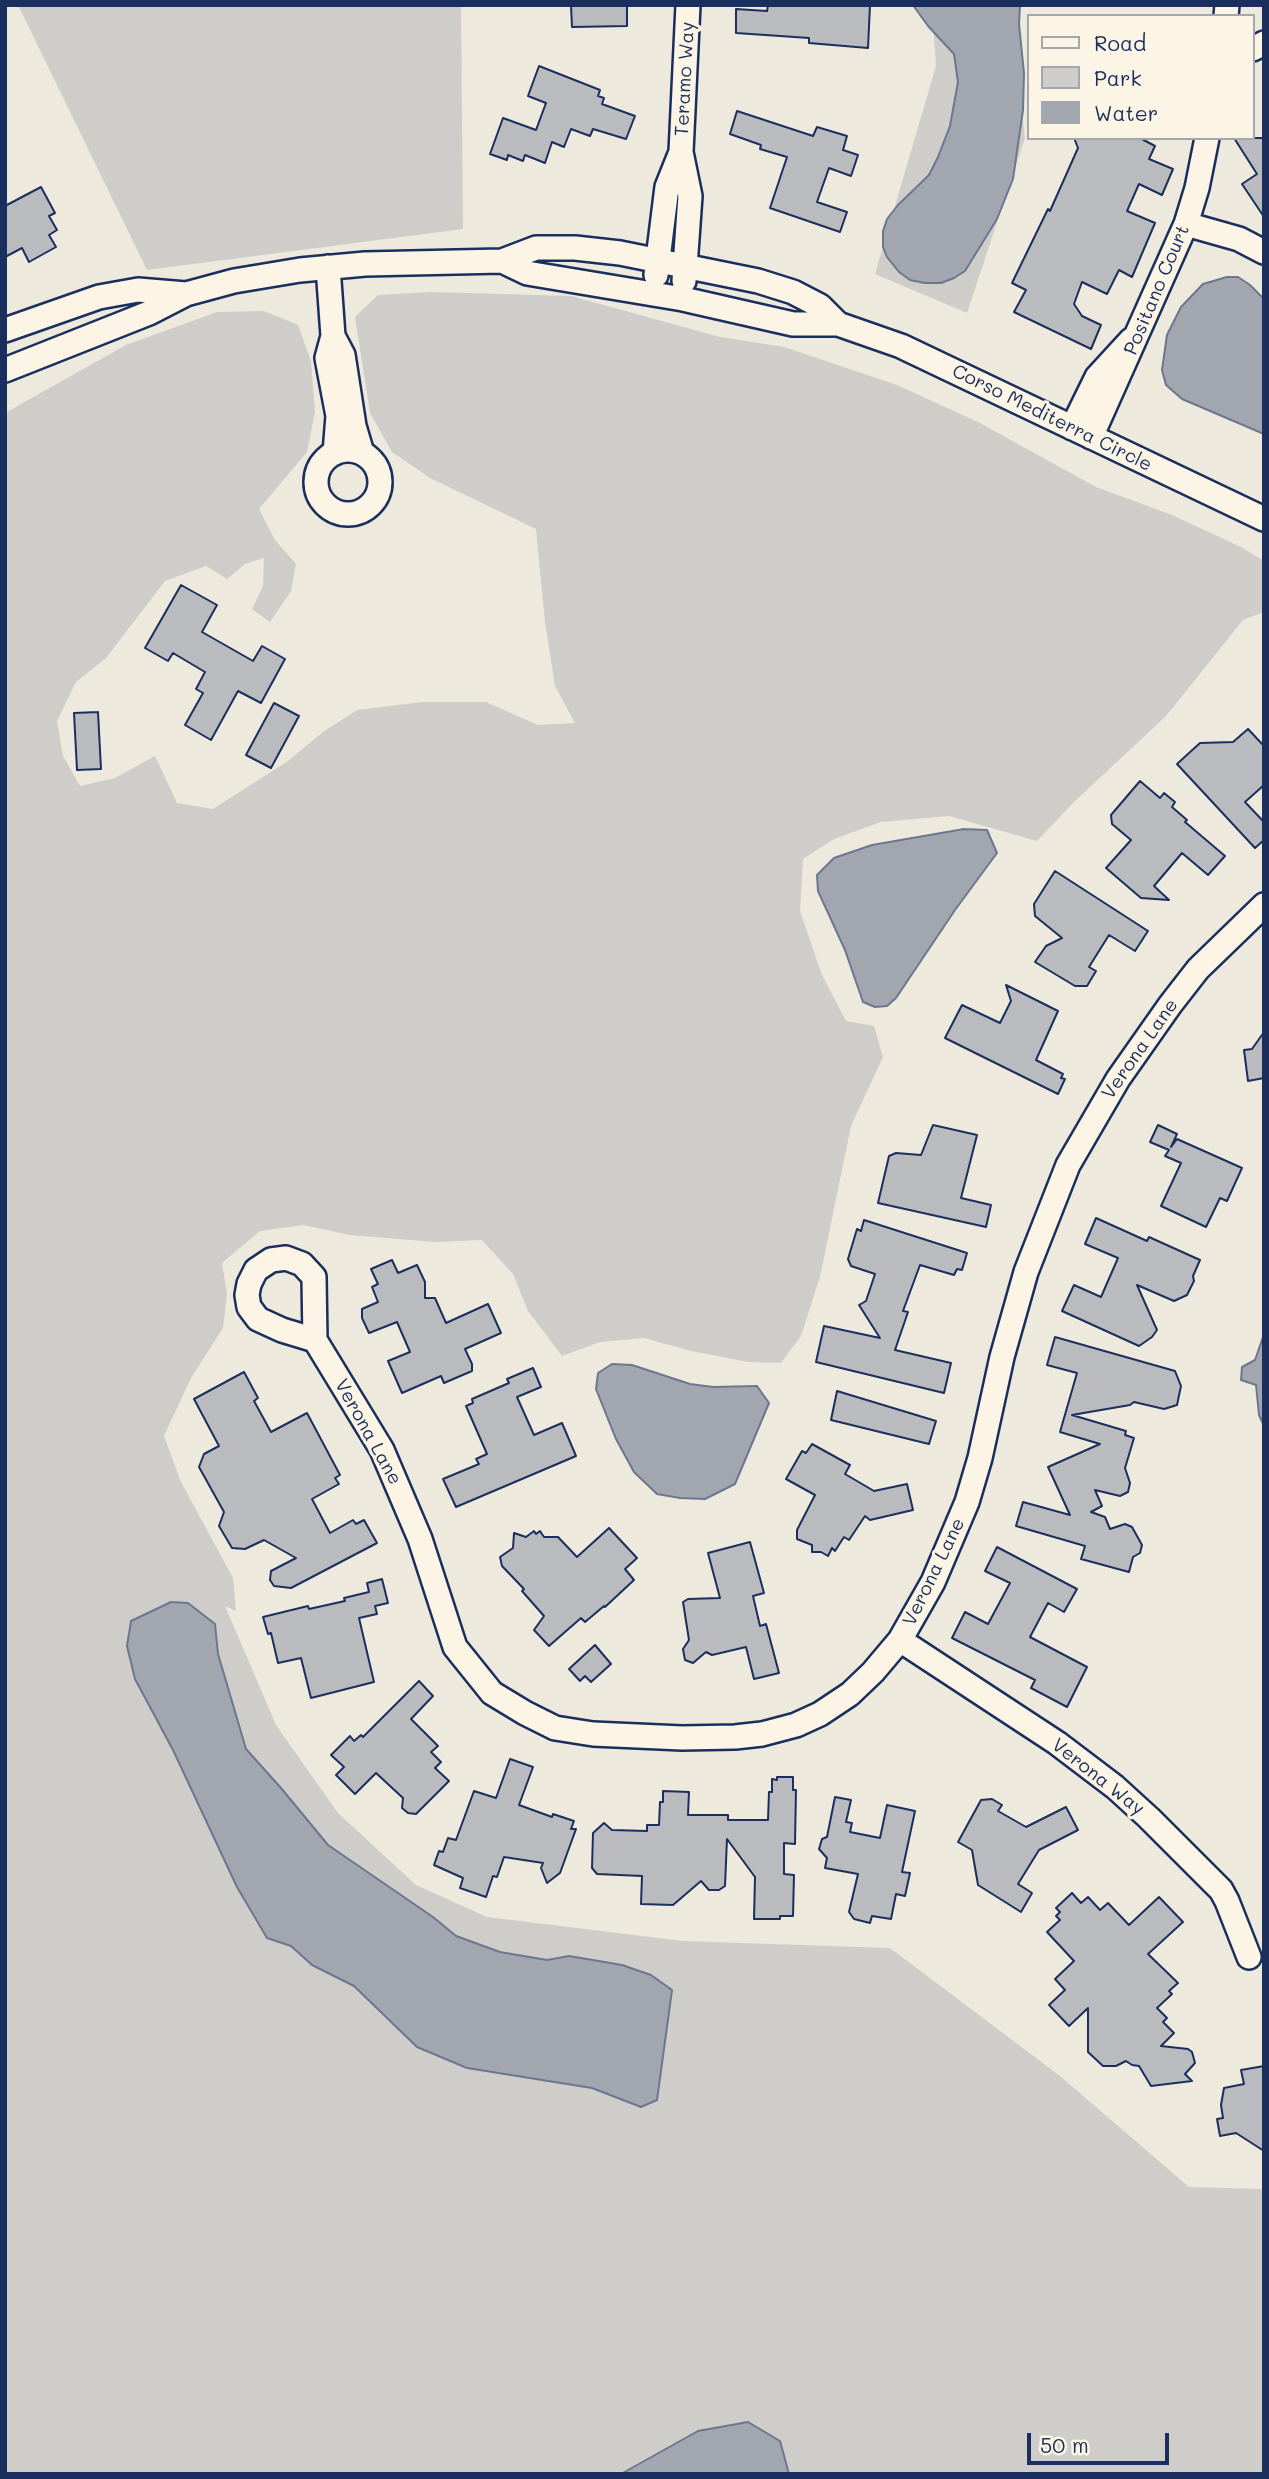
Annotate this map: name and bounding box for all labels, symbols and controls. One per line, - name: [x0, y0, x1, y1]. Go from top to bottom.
- legend: [1028, 14, 1255, 140]
- street label: Teramo Way: [671, 21, 699, 137]
- text: Road: [1094, 29, 1146, 56]
- text: Park: [1094, 64, 1142, 91]
- text: Water: [1094, 99, 1158, 126]
- street label: Positano Court: [1119, 222, 1195, 358]
- street label: Corso Mediterra Circle: [948, 360, 1156, 476]
- street label: Verona Lane: [1097, 994, 1183, 1104]
- street label: Verona Lane: [330, 1375, 406, 1489]
- street label: Verona Lane: [898, 1514, 970, 1630]
- street label: Verona Way: [1047, 1734, 1149, 1820]
- scale bar: [1031, 2420, 1173, 2464]
- text: 50 m: [1040, 2431, 1089, 2458]

